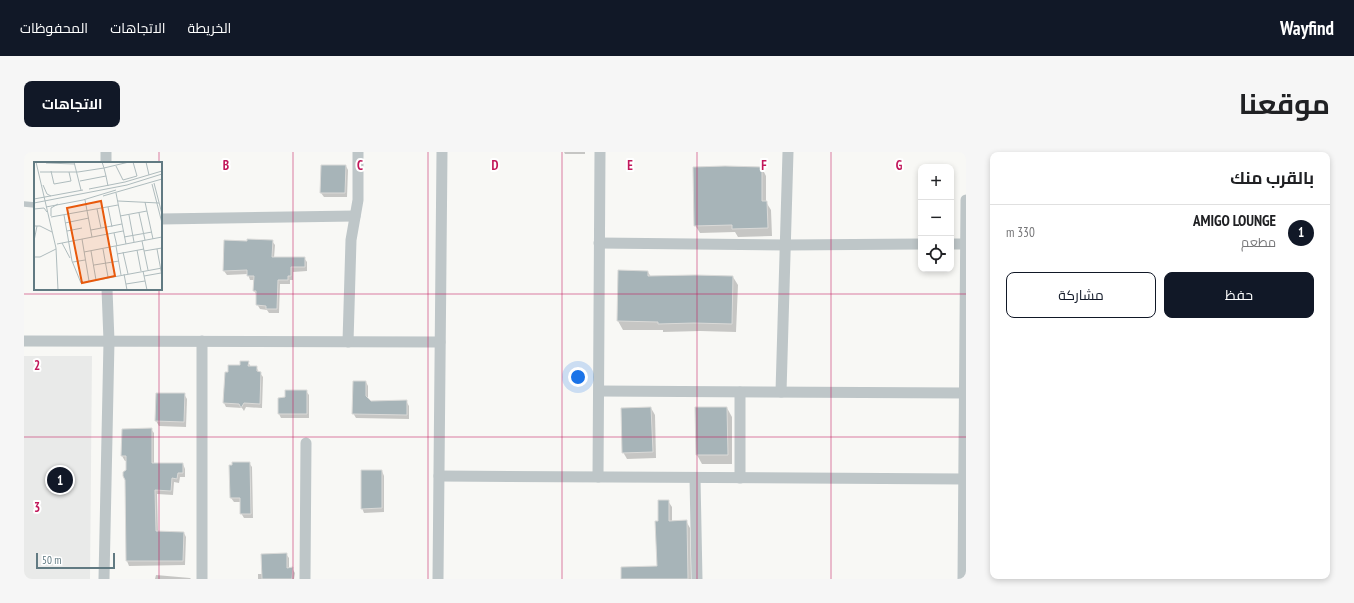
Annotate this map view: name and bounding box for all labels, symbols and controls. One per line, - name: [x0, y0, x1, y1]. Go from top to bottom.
- text: Wayfind: [1280, 16, 1334, 40]
- text: المحفوظات: [20, 19, 88, 37]
- text: الاتجاهات: [110, 19, 166, 37]
- text: الخريطة: [188, 19, 231, 37]
- button: الاتجاهات: [24, 81, 120, 127]
- text: موقعنا: [1239, 85, 1330, 122]
- text: B: [223, 157, 229, 174]
- text: C: [357, 157, 363, 174]
- text: D: [492, 157, 499, 174]
- text: E: [627, 157, 633, 174]
- text: F: [761, 157, 767, 174]
- text: G: [896, 157, 903, 174]
- inset map: [34, 162, 162, 290]
- map controls: [918, 164, 954, 272]
- button: +: [918, 164, 954, 200]
- text: بالقرب منك: [1230, 167, 1314, 189]
- button: −: [918, 200, 954, 236]
- text: AMIGO LOUNGE: [1193, 211, 1276, 230]
- text: 330 m: [1006, 224, 1035, 241]
- text: 1: [1298, 224, 1304, 241]
- text: مطعم: [1241, 234, 1276, 251]
- button: locate: [918, 236, 954, 272]
- button: مشاركة: [1006, 272, 1156, 318]
- button: حفظ: [1164, 272, 1314, 318]
- text: 2: [34, 357, 40, 374]
- your location: [568, 367, 588, 387]
- pin: 1: [47, 465, 73, 495]
- text: 3: [34, 499, 40, 516]
- scale bar: [36, 551, 115, 570]
- text: 50 m: [42, 553, 61, 567]

